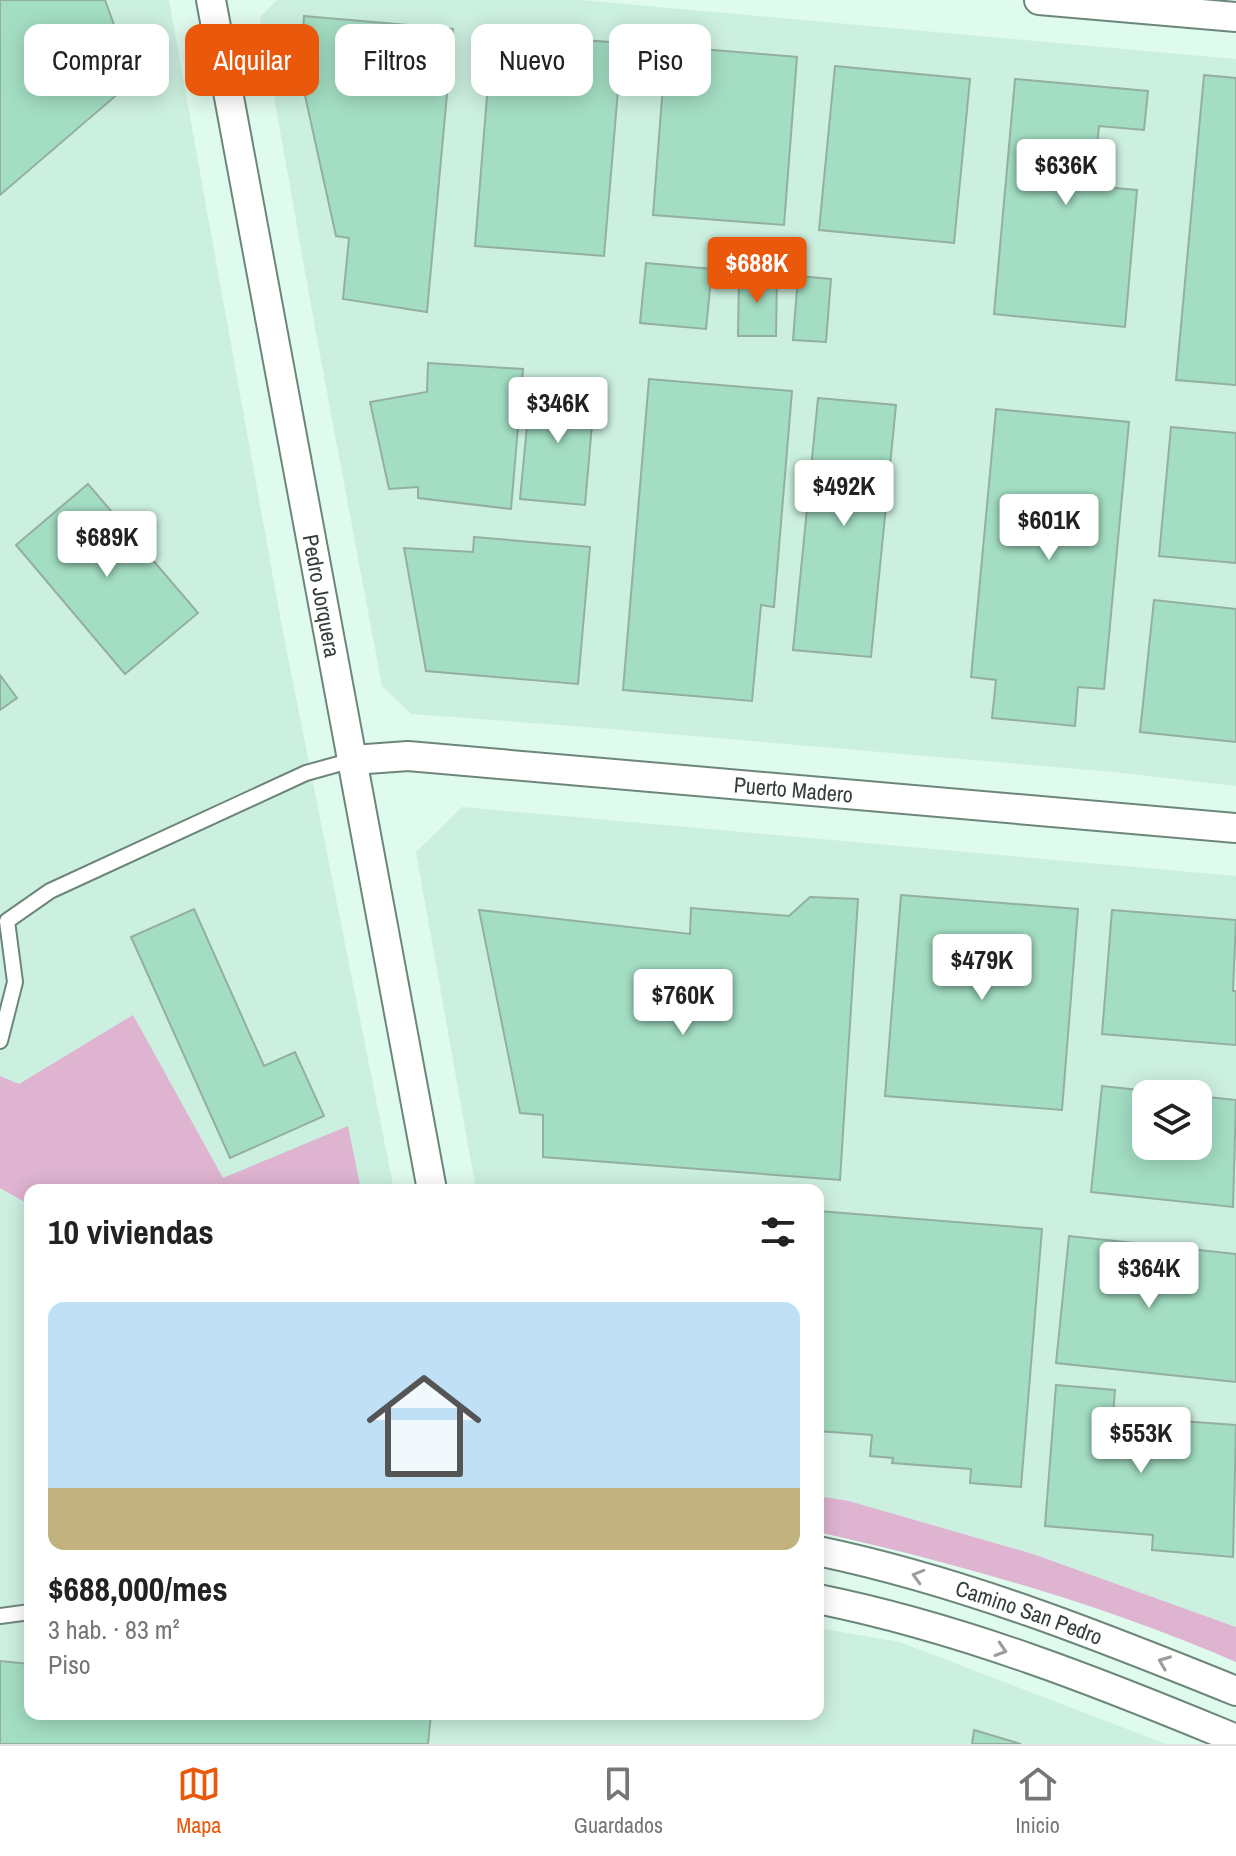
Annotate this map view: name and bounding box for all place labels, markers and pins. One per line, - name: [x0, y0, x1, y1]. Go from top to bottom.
- pin: $636K: [1010, 139, 1122, 207]
- pin: $688K: [701, 237, 813, 305]
- pin: $346K: [502, 377, 614, 445]
- pin: $492K: [788, 460, 900, 528]
- pin: $601K: [993, 494, 1105, 562]
- pin: $689K: [51, 511, 163, 579]
- pin: $479K: [926, 934, 1038, 1002]
- pin: $760K: [627, 969, 739, 1037]
- pin: $364K: [1093, 1242, 1205, 1310]
- pin: $553K: [1085, 1407, 1197, 1475]

